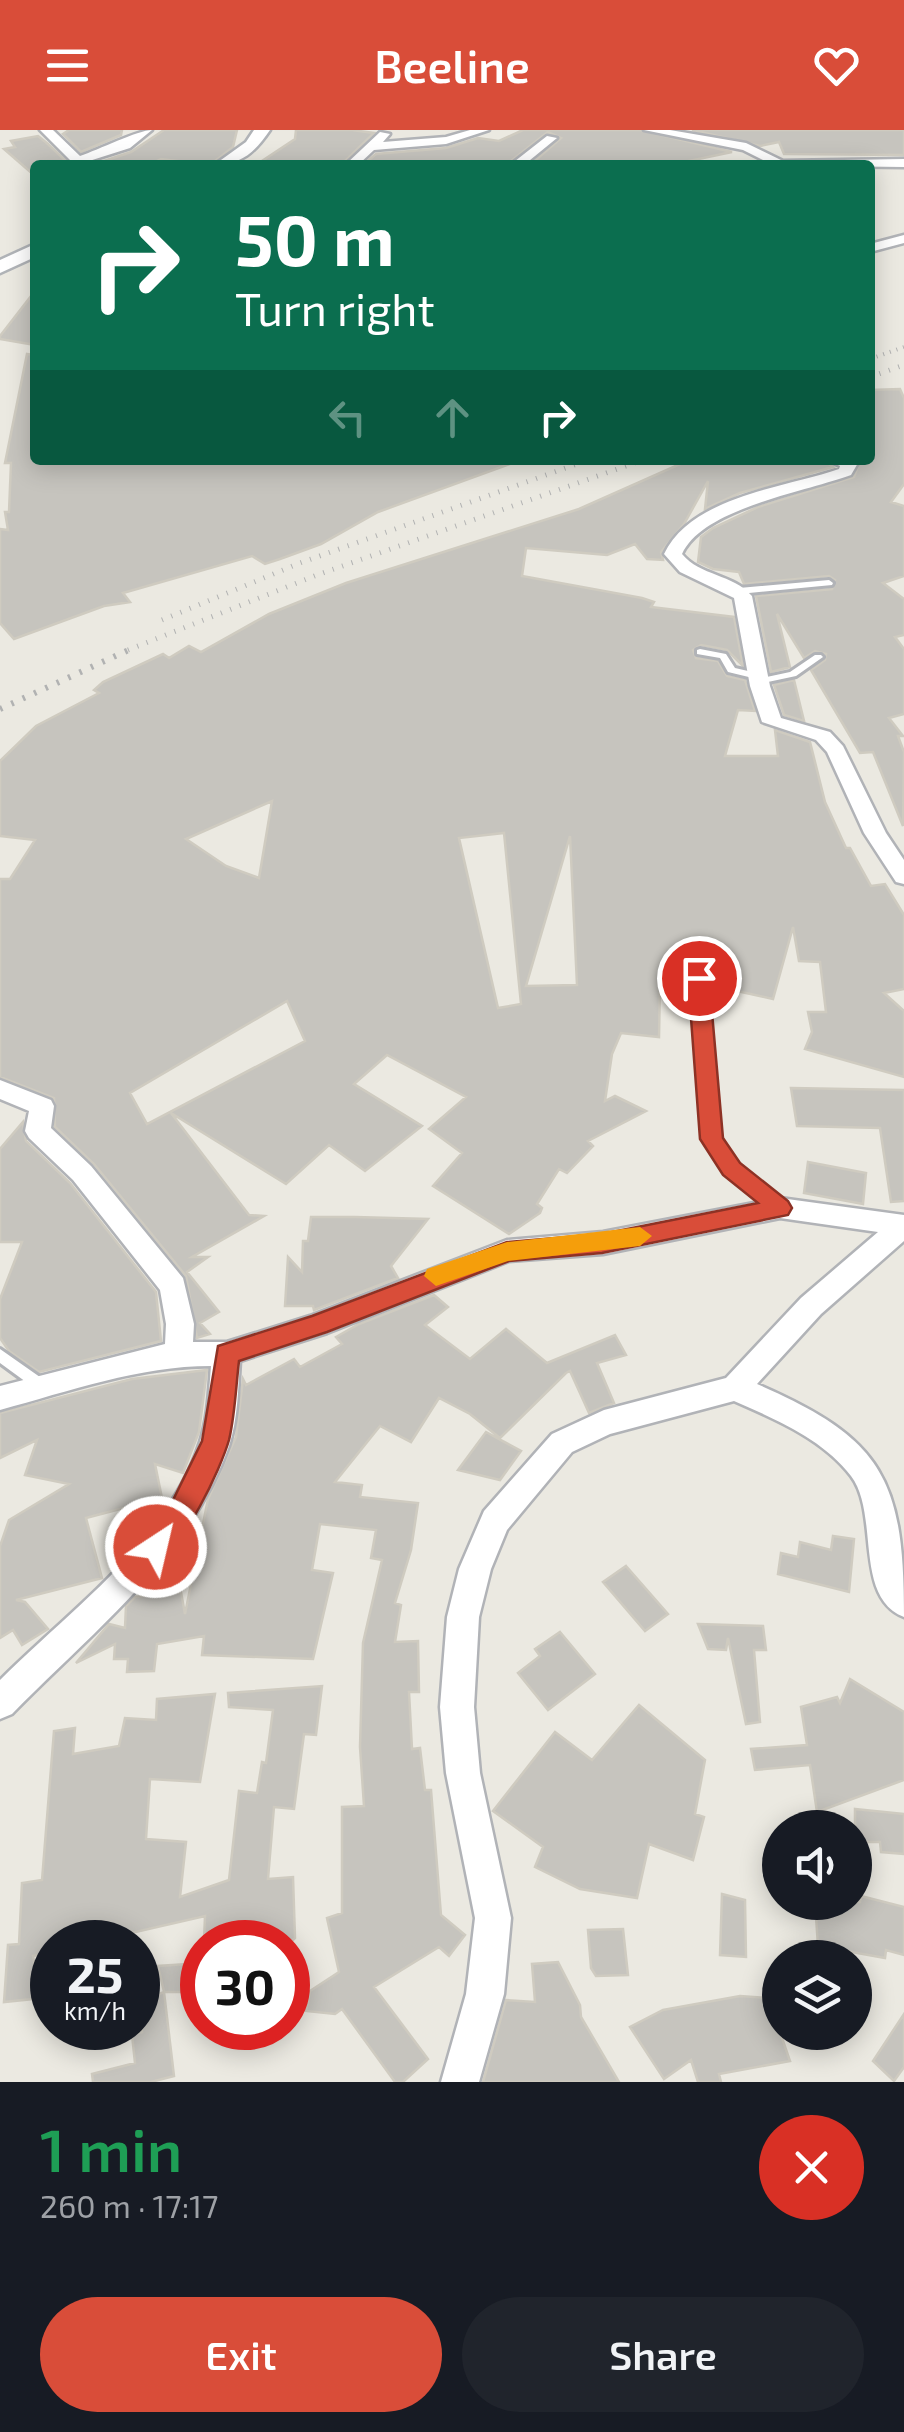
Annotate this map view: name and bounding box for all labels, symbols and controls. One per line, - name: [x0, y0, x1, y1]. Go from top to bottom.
- icon: menu: [40, 38, 95, 93]
- text: Beeline: [374, 38, 530, 92]
- icon: heart: [809, 38, 864, 93]
- text: 50 m: [235, 196, 395, 280]
- icon: right: [70, 200, 200, 330]
- text: Turn right: [235, 281, 435, 335]
- icon: left: [320, 390, 375, 445]
- icon: ahead: [425, 390, 480, 445]
- icon: right: [530, 390, 585, 445]
- pin: [657, 936, 742, 1021]
- icon: arrive: [672, 951, 727, 1006]
- position arrow: [104, 1495, 208, 1599]
- map controls: [762, 1810, 872, 2050]
- button: sound: [762, 1810, 872, 1920]
- speed limit sign: 30: [180, 1920, 310, 2050]
- button: layers: [762, 1940, 872, 2050]
- text: 25: [67, 1943, 123, 2003]
- text: km/h: [64, 1995, 126, 2025]
- text: 1 min: [40, 2112, 182, 2184]
- button: close: [759, 2115, 864, 2220]
- text: 260 m · 17:17: [40, 2186, 218, 2224]
- button: Exit: [40, 2297, 442, 2412]
- button: Share: [462, 2297, 864, 2412]

